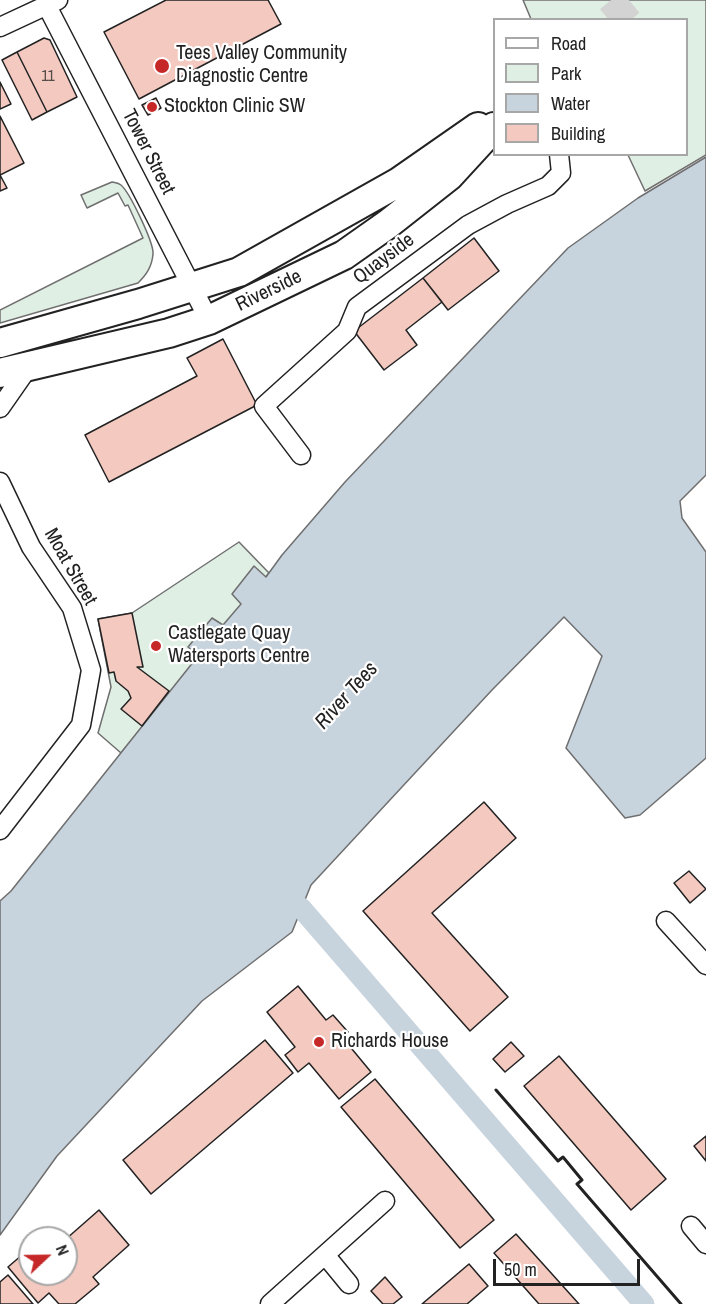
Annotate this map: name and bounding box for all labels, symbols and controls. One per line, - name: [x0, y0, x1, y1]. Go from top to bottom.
- legend: [493, 18, 688, 156]
- text: Road: [551, 31, 586, 56]
- place label: Tees Valley Community Diagnostic Centre: [176, 42, 347, 89]
- marker: Tees Valley Community Diagnostic Centre: [153, 57, 171, 75]
- text: Park: [551, 61, 581, 86]
- house number: 11: [41, 67, 55, 87]
- text: Water: [551, 91, 590, 116]
- place label: Stockton Clinic SW: [164, 95, 305, 119]
- marker: Stockton Clinic SW: [145, 100, 159, 114]
- street label: Tower Street: [116, 106, 180, 198]
- text: Building: [551, 121, 605, 146]
- street label: Quayside: [349, 228, 419, 290]
- street label: Riverside: [232, 265, 306, 317]
- street label: Moat Street: [38, 524, 102, 610]
- place label: Castlegate Quay Watersports Centre: [168, 622, 310, 669]
- marker: Castlegate Quay Watersports Centre: [149, 639, 163, 653]
- water label: River Tees: [310, 657, 384, 735]
- place label: Richards House: [331, 1030, 449, 1054]
- marker: Richards House: [312, 1035, 326, 1049]
- north arrow: [18, 1226, 78, 1286]
- text: N: [51, 1241, 75, 1259]
- scale bar: [496, 1247, 643, 1285]
- text: 50 m: [504, 1257, 537, 1282]

